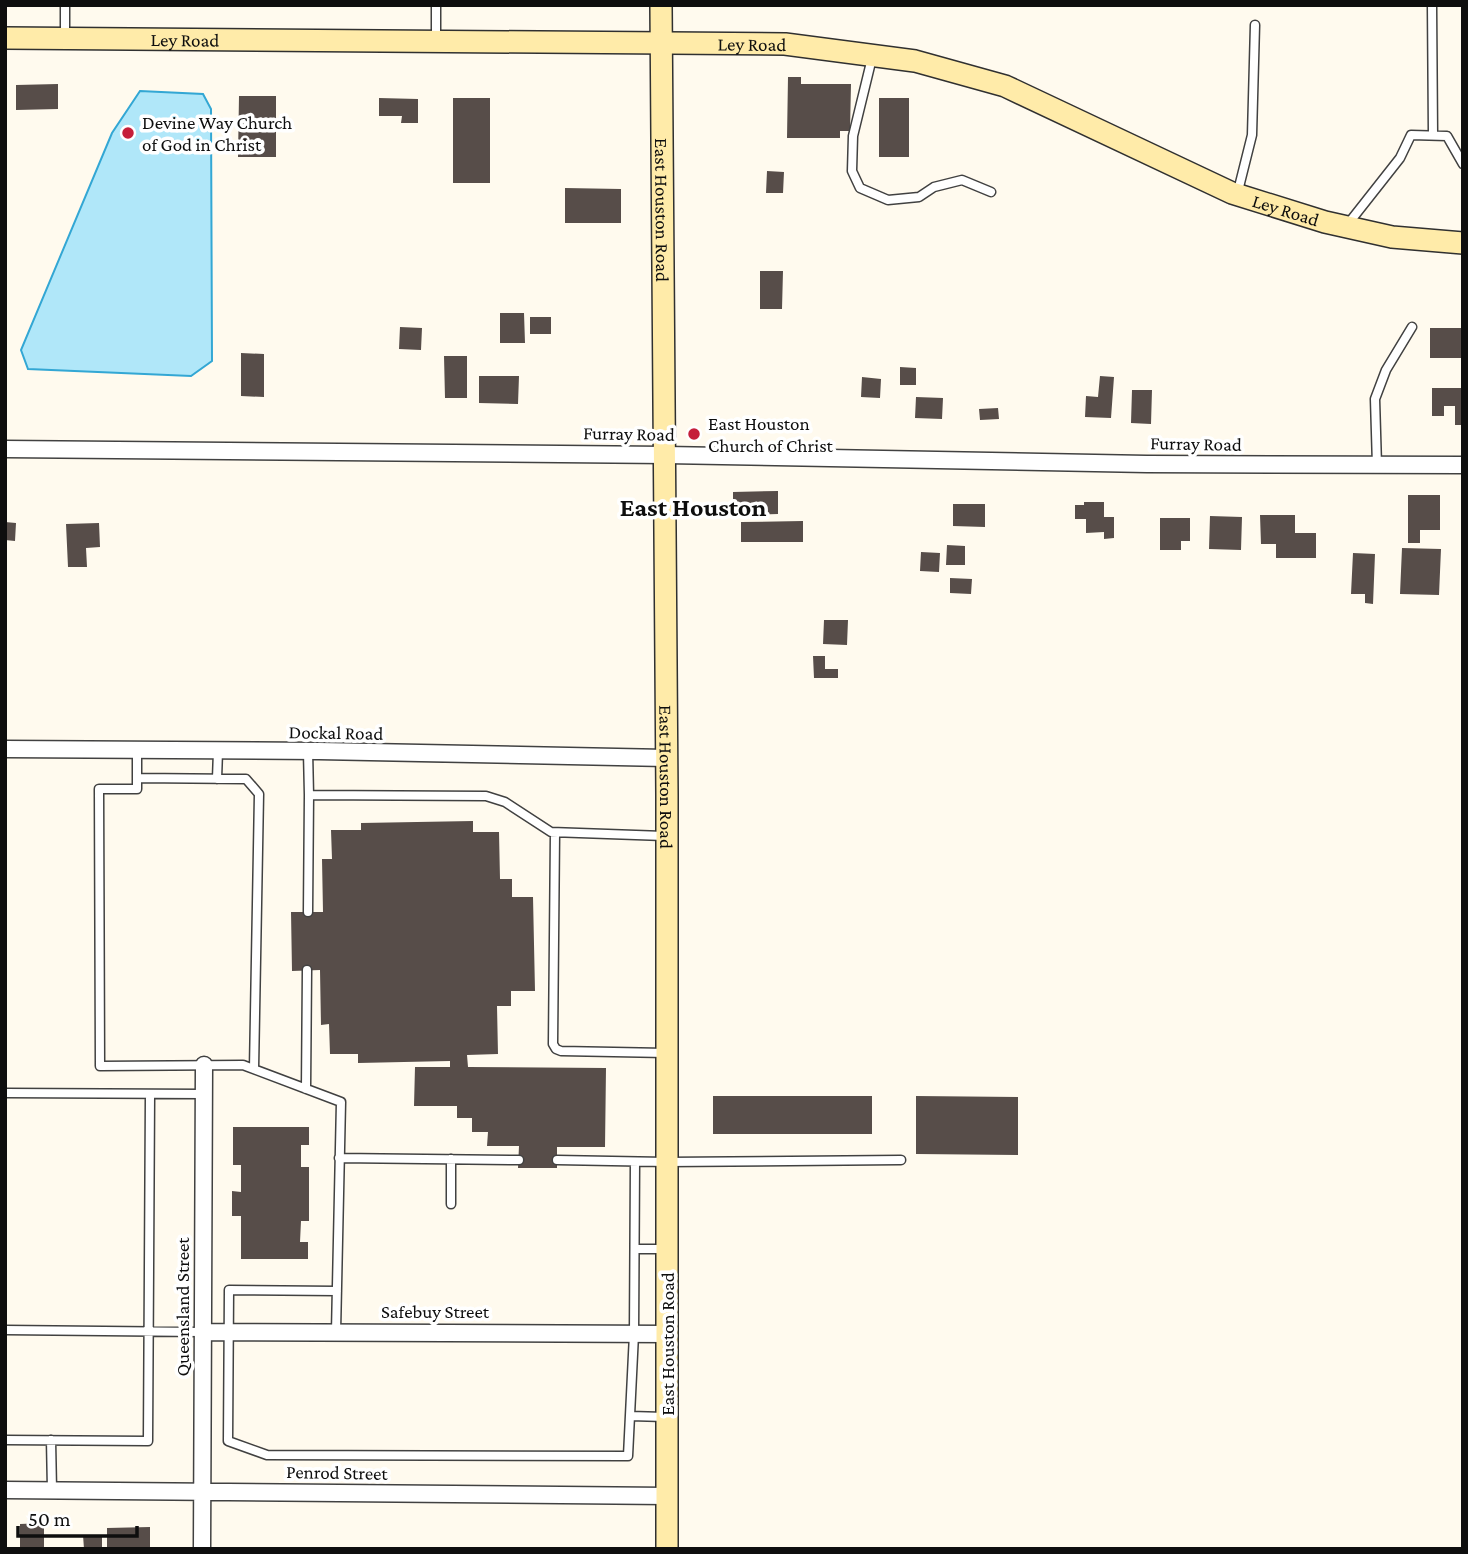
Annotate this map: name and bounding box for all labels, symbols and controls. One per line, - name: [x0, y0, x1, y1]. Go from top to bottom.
- street label: Ley Road: [151, 29, 219, 51]
- street label: Ley Road: [718, 33, 786, 55]
- place label: Devine Way Church of God in Christ: [142, 112, 292, 155]
- marker: Devine Way Church of God in Christ: [120, 125, 136, 141]
- street label: East Houston Road: [651, 138, 673, 282]
- street label: Ley Road: [1250, 190, 1322, 231]
- place label: East Houston Church of Christ: [708, 413, 834, 456]
- street label: Furray Road: [583, 422, 675, 445]
- marker: East Houston Church of Christ: [686, 426, 702, 442]
- street label: Furray Road: [1150, 432, 1242, 455]
- district label: East Houston: [620, 493, 766, 522]
- street label: East Houston Road: [655, 705, 677, 849]
- street label: Dockal Road: [288, 721, 384, 744]
- street label: Queensland Street: [172, 1237, 193, 1377]
- street label: East Houston Road: [657, 1272, 678, 1416]
- street label: Safebuy Street: [381, 1301, 490, 1322]
- street label: Penrod Street: [286, 1461, 389, 1484]
- scale bar: [18, 1494, 136, 1538]
- text: 50 m: [28, 1507, 71, 1531]

